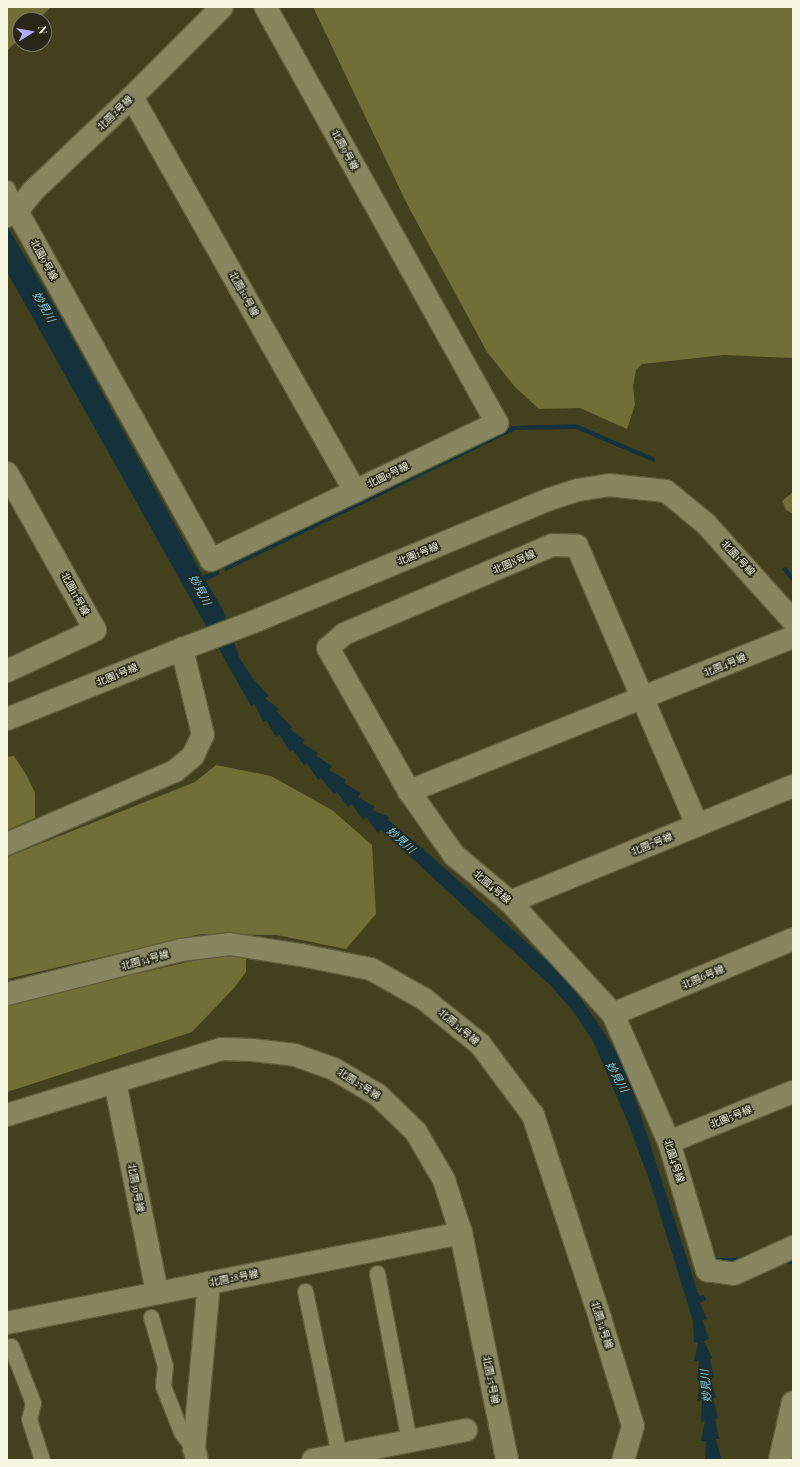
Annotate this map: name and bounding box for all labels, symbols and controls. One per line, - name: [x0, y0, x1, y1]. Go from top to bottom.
- north arrow: [12, 12, 52, 52]
- text: N: [35, 24, 51, 35]
- street label: 北園2号線: [95, 93, 135, 133]
- street label: 北園9号線: [329, 127, 361, 173]
- street label: 北園9号線: [28, 237, 60, 283]
- street label: 北園10号線: [227, 269, 261, 319]
- water label: 妙見川: [30, 289, 58, 325]
- street label: 北園9号線: [365, 460, 411, 490]
- street label: 北園1号線: [719, 538, 757, 578]
- street label: 北園1号線: [395, 540, 441, 568]
- street label: 北園8号線: [491, 548, 537, 576]
- street label: 北園11号線: [58, 570, 92, 618]
- water label: 妙見川: [186, 572, 214, 608]
- street label: 北園4号線: [702, 651, 748, 679]
- street label: 北園1号線: [94, 661, 140, 689]
- water label: 妙見川: [384, 824, 418, 856]
- street label: 北園7号線: [629, 830, 675, 858]
- street label: 北園4号線: [471, 868, 513, 906]
- street label: 北園34号線: [120, 948, 170, 972]
- street label: 北園6号線: [680, 963, 726, 991]
- street label: 北園34号線: [436, 1007, 482, 1047]
- water label: 妙見川: [603, 1059, 631, 1095]
- street label: 北園25号線: [335, 1066, 383, 1102]
- street label: 北園5号線: [708, 1103, 754, 1131]
- street label: 北園4号線: [661, 1138, 687, 1184]
- street label: 北園39号線: [125, 1163, 147, 1213]
- street label: 北園28号線: [208, 1267, 260, 1289]
- street label: 北園34号線: [589, 1300, 615, 1350]
- street label: 北園25号線: [480, 1355, 502, 1405]
- water label: 妙見川: [698, 1369, 714, 1403]

